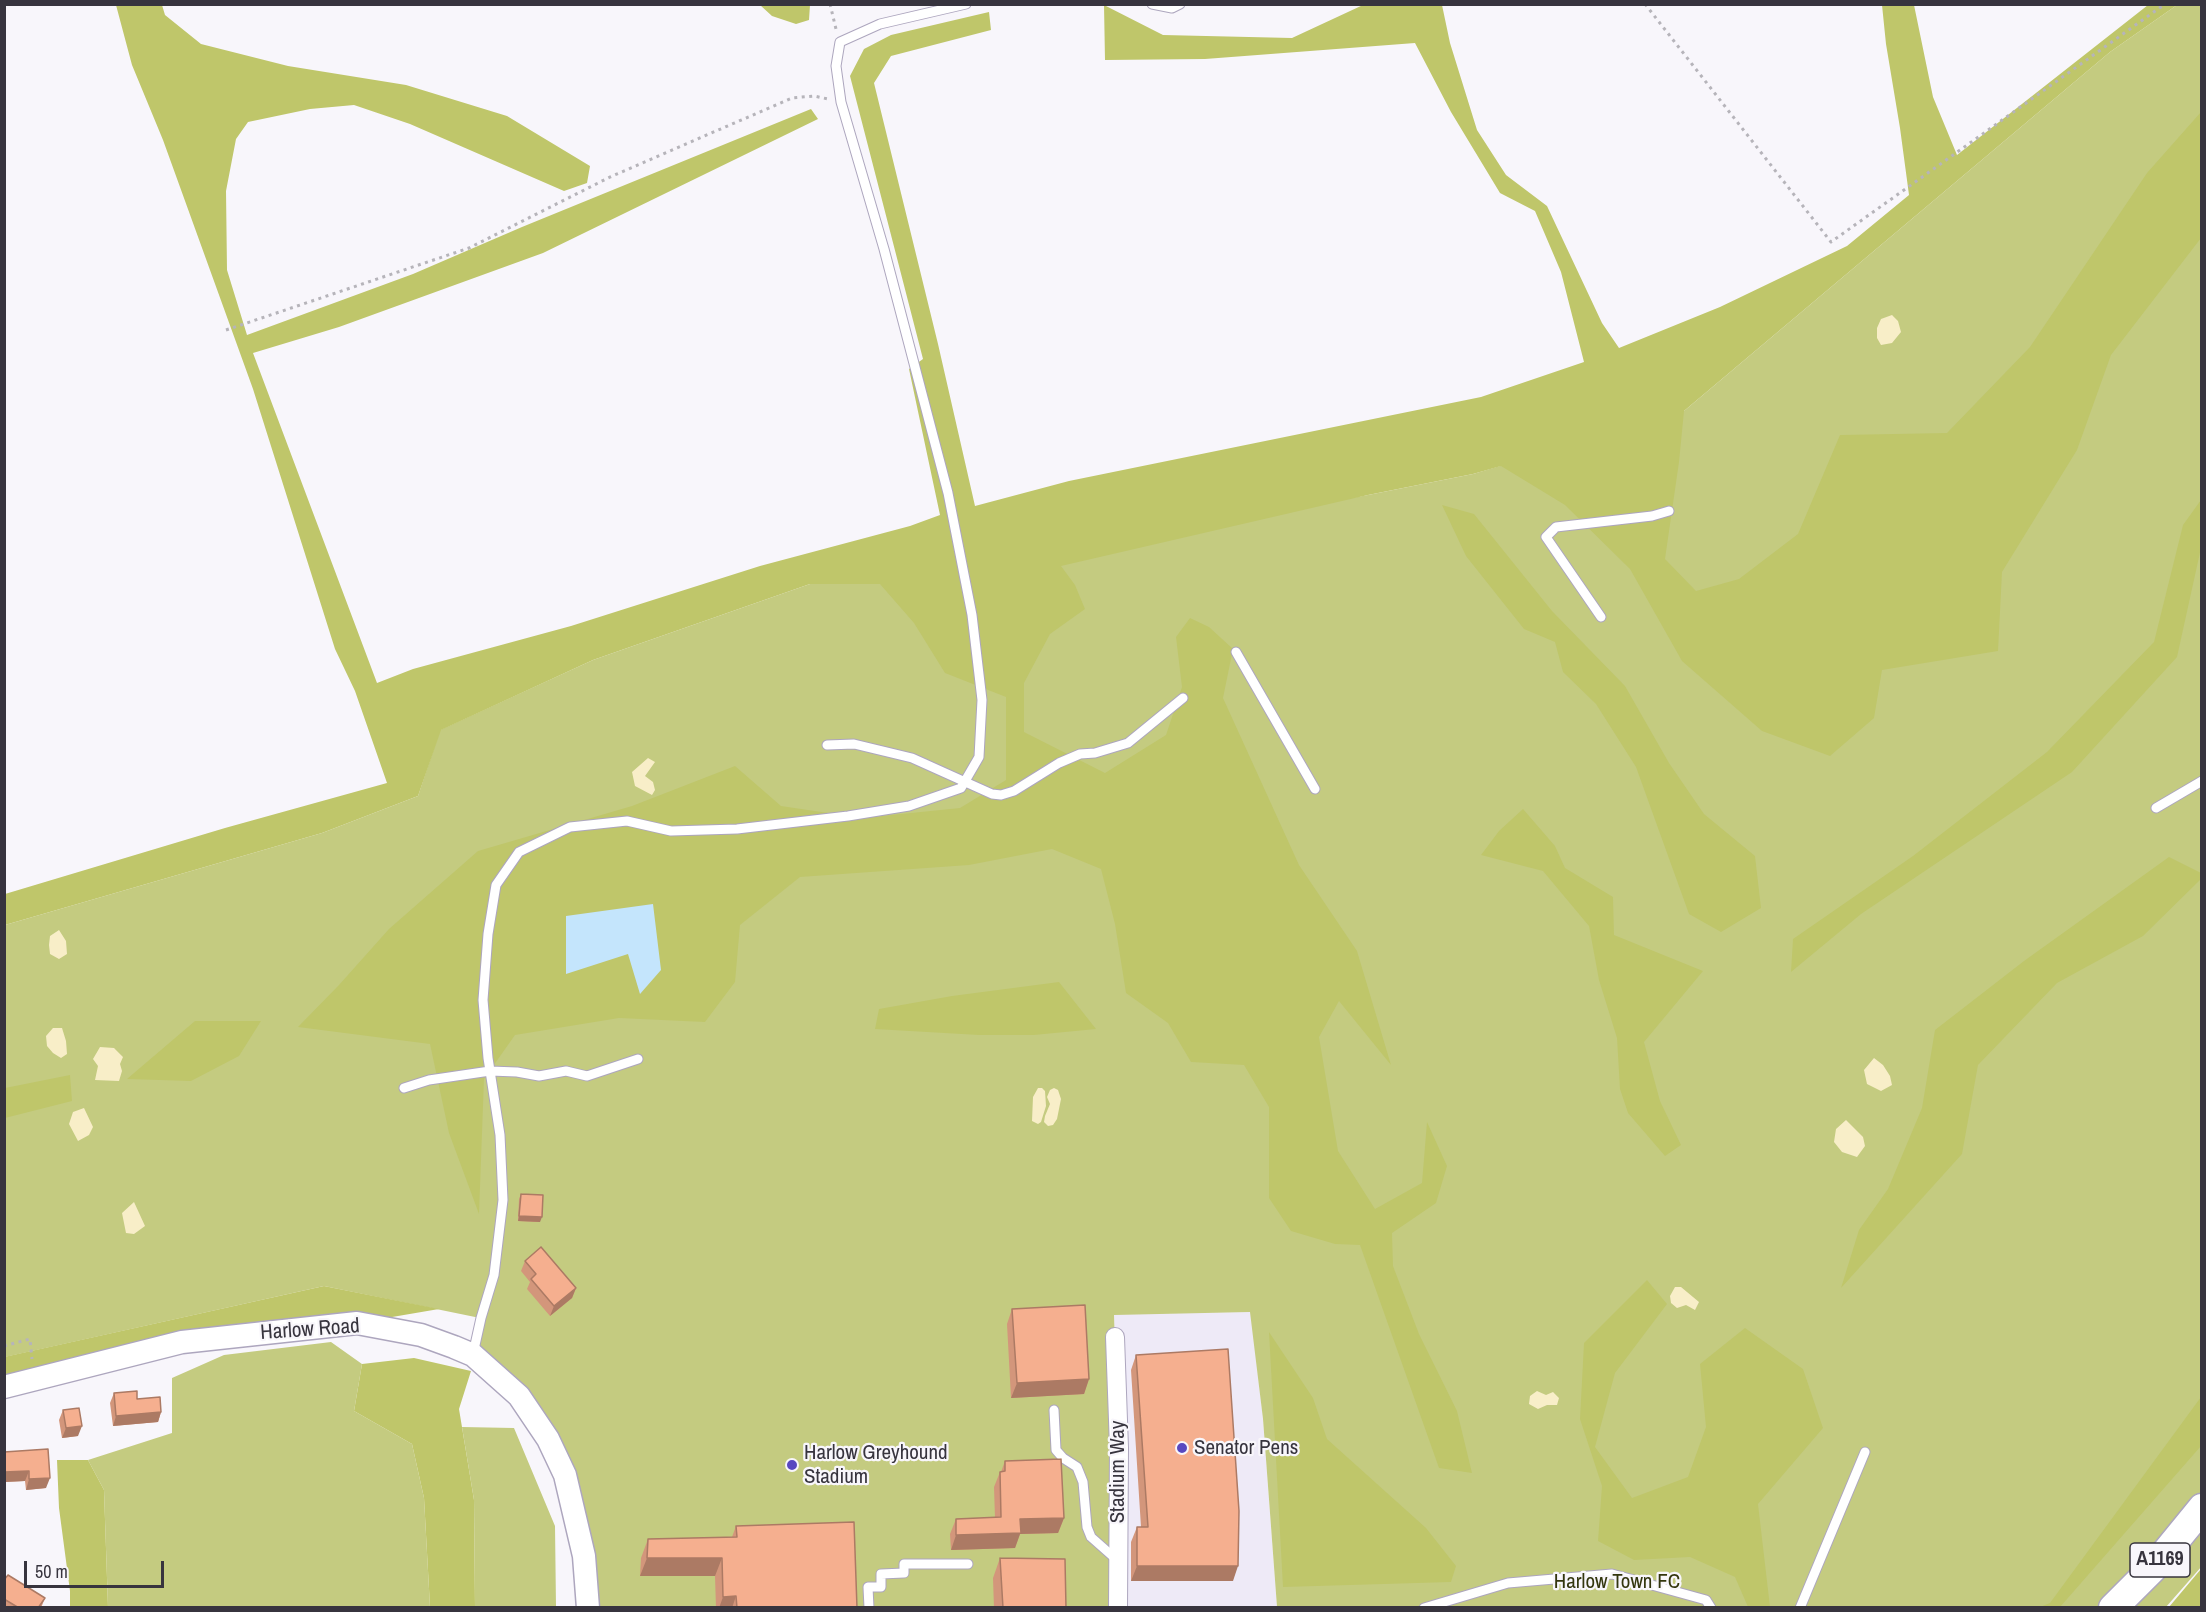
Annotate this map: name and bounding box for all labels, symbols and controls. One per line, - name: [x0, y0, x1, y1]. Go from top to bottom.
- street label: Harlow Road: [259, 1314, 361, 1346]
- street label: Stadium Way: [1105, 1421, 1131, 1523]
- place label: Senator Pens: [1194, 1435, 1298, 1461]
- place label: Harlow Greyhound Stadium: [804, 1440, 948, 1490]
- marker: Senator Pens: [1175, 1441, 1189, 1455]
- marker: Harlow Greyhound Stadium: [785, 1458, 799, 1472]
- road number: A1169: [2130, 1543, 2190, 1577]
- scale bar: [27, 1549, 166, 1587]
- text: 50 m: [35, 1559, 68, 1584]
- park label: Harlow Town FC: [1554, 1569, 1680, 1595]

